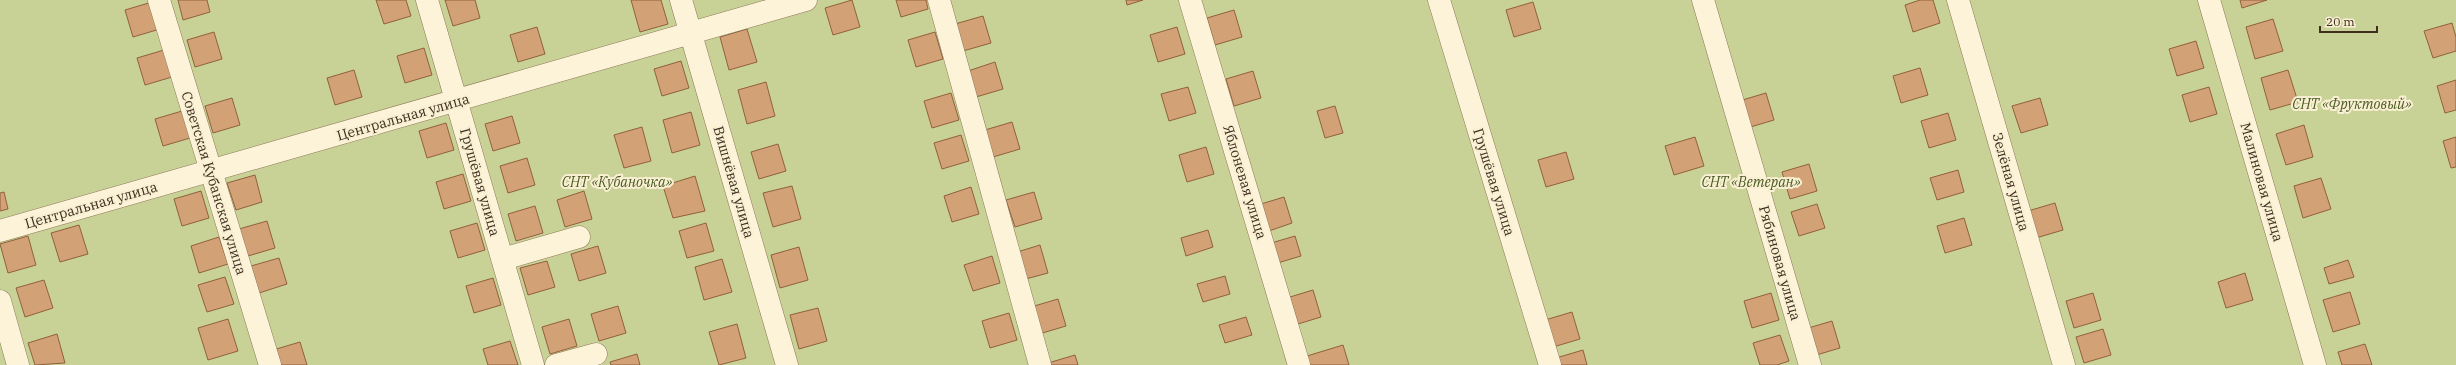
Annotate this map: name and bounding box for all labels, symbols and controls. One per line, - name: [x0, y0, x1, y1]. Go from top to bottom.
- scale bar: [2320, 8, 2377, 34]
- text: 20 m: [2326, 14, 2355, 29]
- street label: Советская Кубанская улица: [177, 89, 251, 277]
- street label: Центральная улица: [335, 89, 472, 145]
- park label: СНТ «Фруктовый»: [2292, 95, 2412, 113]
- street label: Малиновая улица: [2236, 120, 2288, 244]
- street label: Яблоневая улица: [1219, 123, 1271, 242]
- street label: Вишнёвая улица: [709, 124, 759, 241]
- street label: Грушёвая улица: [456, 126, 504, 238]
- street label: Грушёвая улица: [1469, 126, 1519, 238]
- street label: Зелёная улица: [1988, 131, 2034, 234]
- park label: СНТ «Кубаночка»: [562, 173, 673, 191]
- park label: СНТ «Ветеран»: [1701, 173, 1801, 191]
- street label: Центральная улица: [23, 177, 160, 233]
- street label: Рябиновая улица: [1755, 203, 1805, 323]

